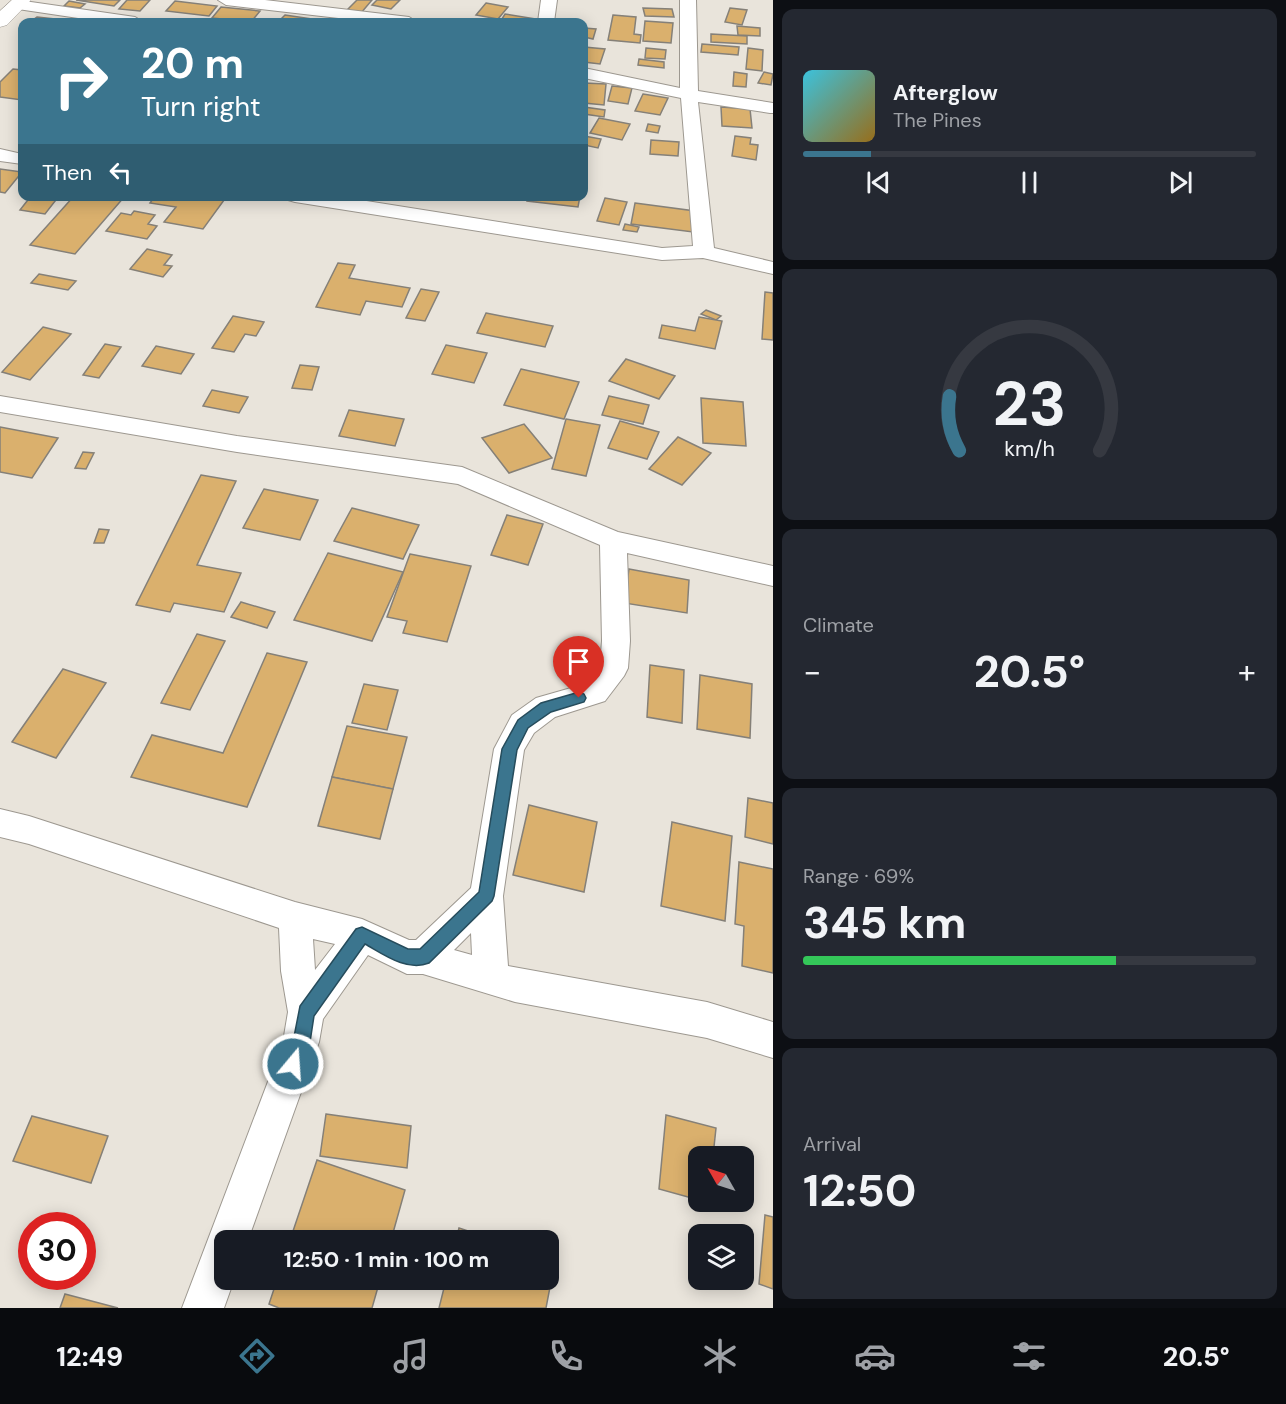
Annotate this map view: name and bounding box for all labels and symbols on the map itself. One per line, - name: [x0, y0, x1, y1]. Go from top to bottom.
- pin: [553, 636, 604, 698]
- position arrow: [261, 1032, 325, 1096]
- north arrow: [688, 1146, 754, 1212]
- speed limit sign: 30: [18, 1212, 96, 1290]

